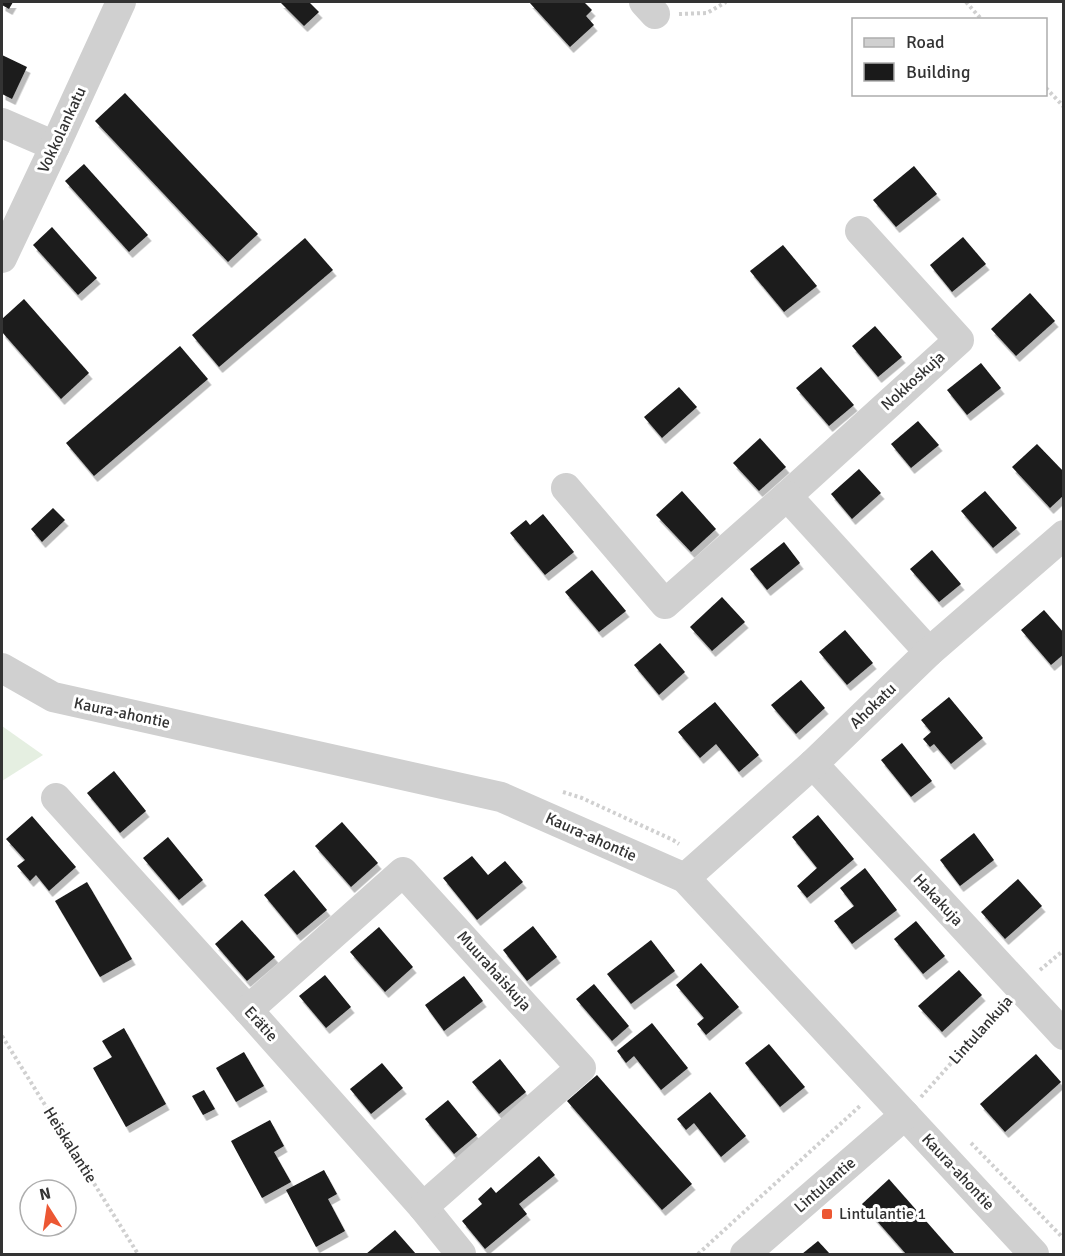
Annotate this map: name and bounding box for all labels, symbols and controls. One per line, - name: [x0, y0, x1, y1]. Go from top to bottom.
- legend: [852, 18, 1047, 96]
- text: Road: [906, 31, 945, 53]
- text: Building: [906, 61, 970, 83]
- street label: Vokkolankatu: [33, 84, 91, 176]
- street label: Nokkoskuja: [877, 347, 949, 415]
- street label: Ahokatu: [846, 679, 900, 733]
- street label: Kaura-ahontie: [72, 693, 172, 733]
- street label: Kaura-ahontie: [542, 808, 640, 866]
- street label: Hakakuja: [909, 870, 967, 930]
- street label: Muurahaiskuja: [453, 927, 535, 1015]
- street label: Lintulankuja: [945, 991, 1017, 1069]
- street label: Erätie: [240, 1002, 282, 1046]
- street label: Heiskalantie: [39, 1103, 101, 1187]
- street label: Kaura-ahontie: [917, 1129, 999, 1215]
- street label: Lintulantie: [790, 1153, 860, 1217]
- north arrow: [18, 1178, 78, 1238]
- text: N: [38, 1183, 53, 1205]
- place label: Lintulantie 1: [839, 1204, 926, 1224]
- marker: Lintulantie 1: [820, 1207, 834, 1221]

